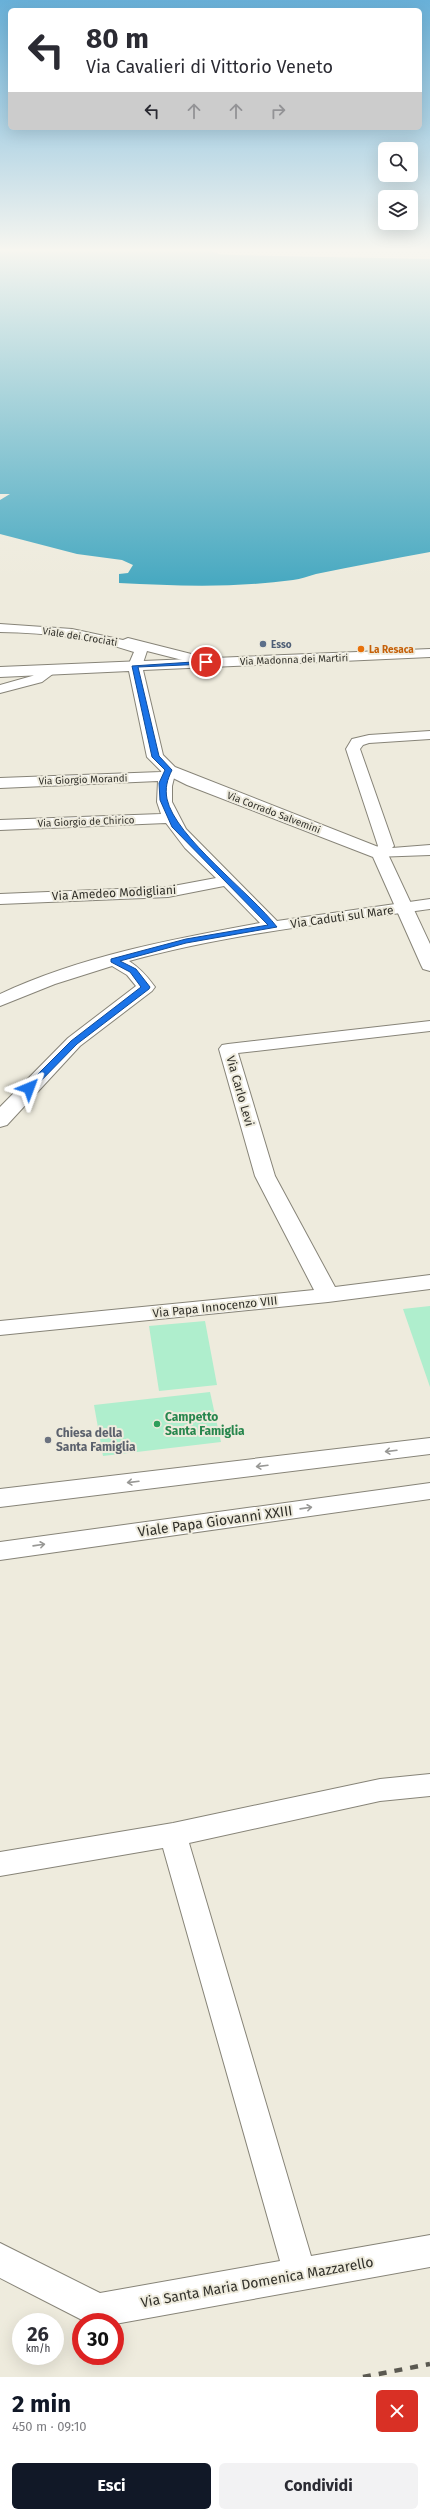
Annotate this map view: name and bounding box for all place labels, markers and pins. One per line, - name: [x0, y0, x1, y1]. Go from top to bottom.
- marker: Esso: [258, 639, 268, 649]
- place label: Esso: [271, 639, 292, 651]
- marker: La Resaca: [356, 644, 366, 654]
- place label: La Resaca: [369, 644, 414, 656]
- pin: [189, 645, 223, 679]
- place label: Campetto Santa Famiglia: [165, 1410, 245, 1438]
- marker: Campetto Santa Famiglia: [152, 1419, 162, 1429]
- place label: Chiesa della Santa Famiglia: [56, 1426, 136, 1454]
- marker: Chiesa della Santa Famiglia: [43, 1435, 53, 1445]

